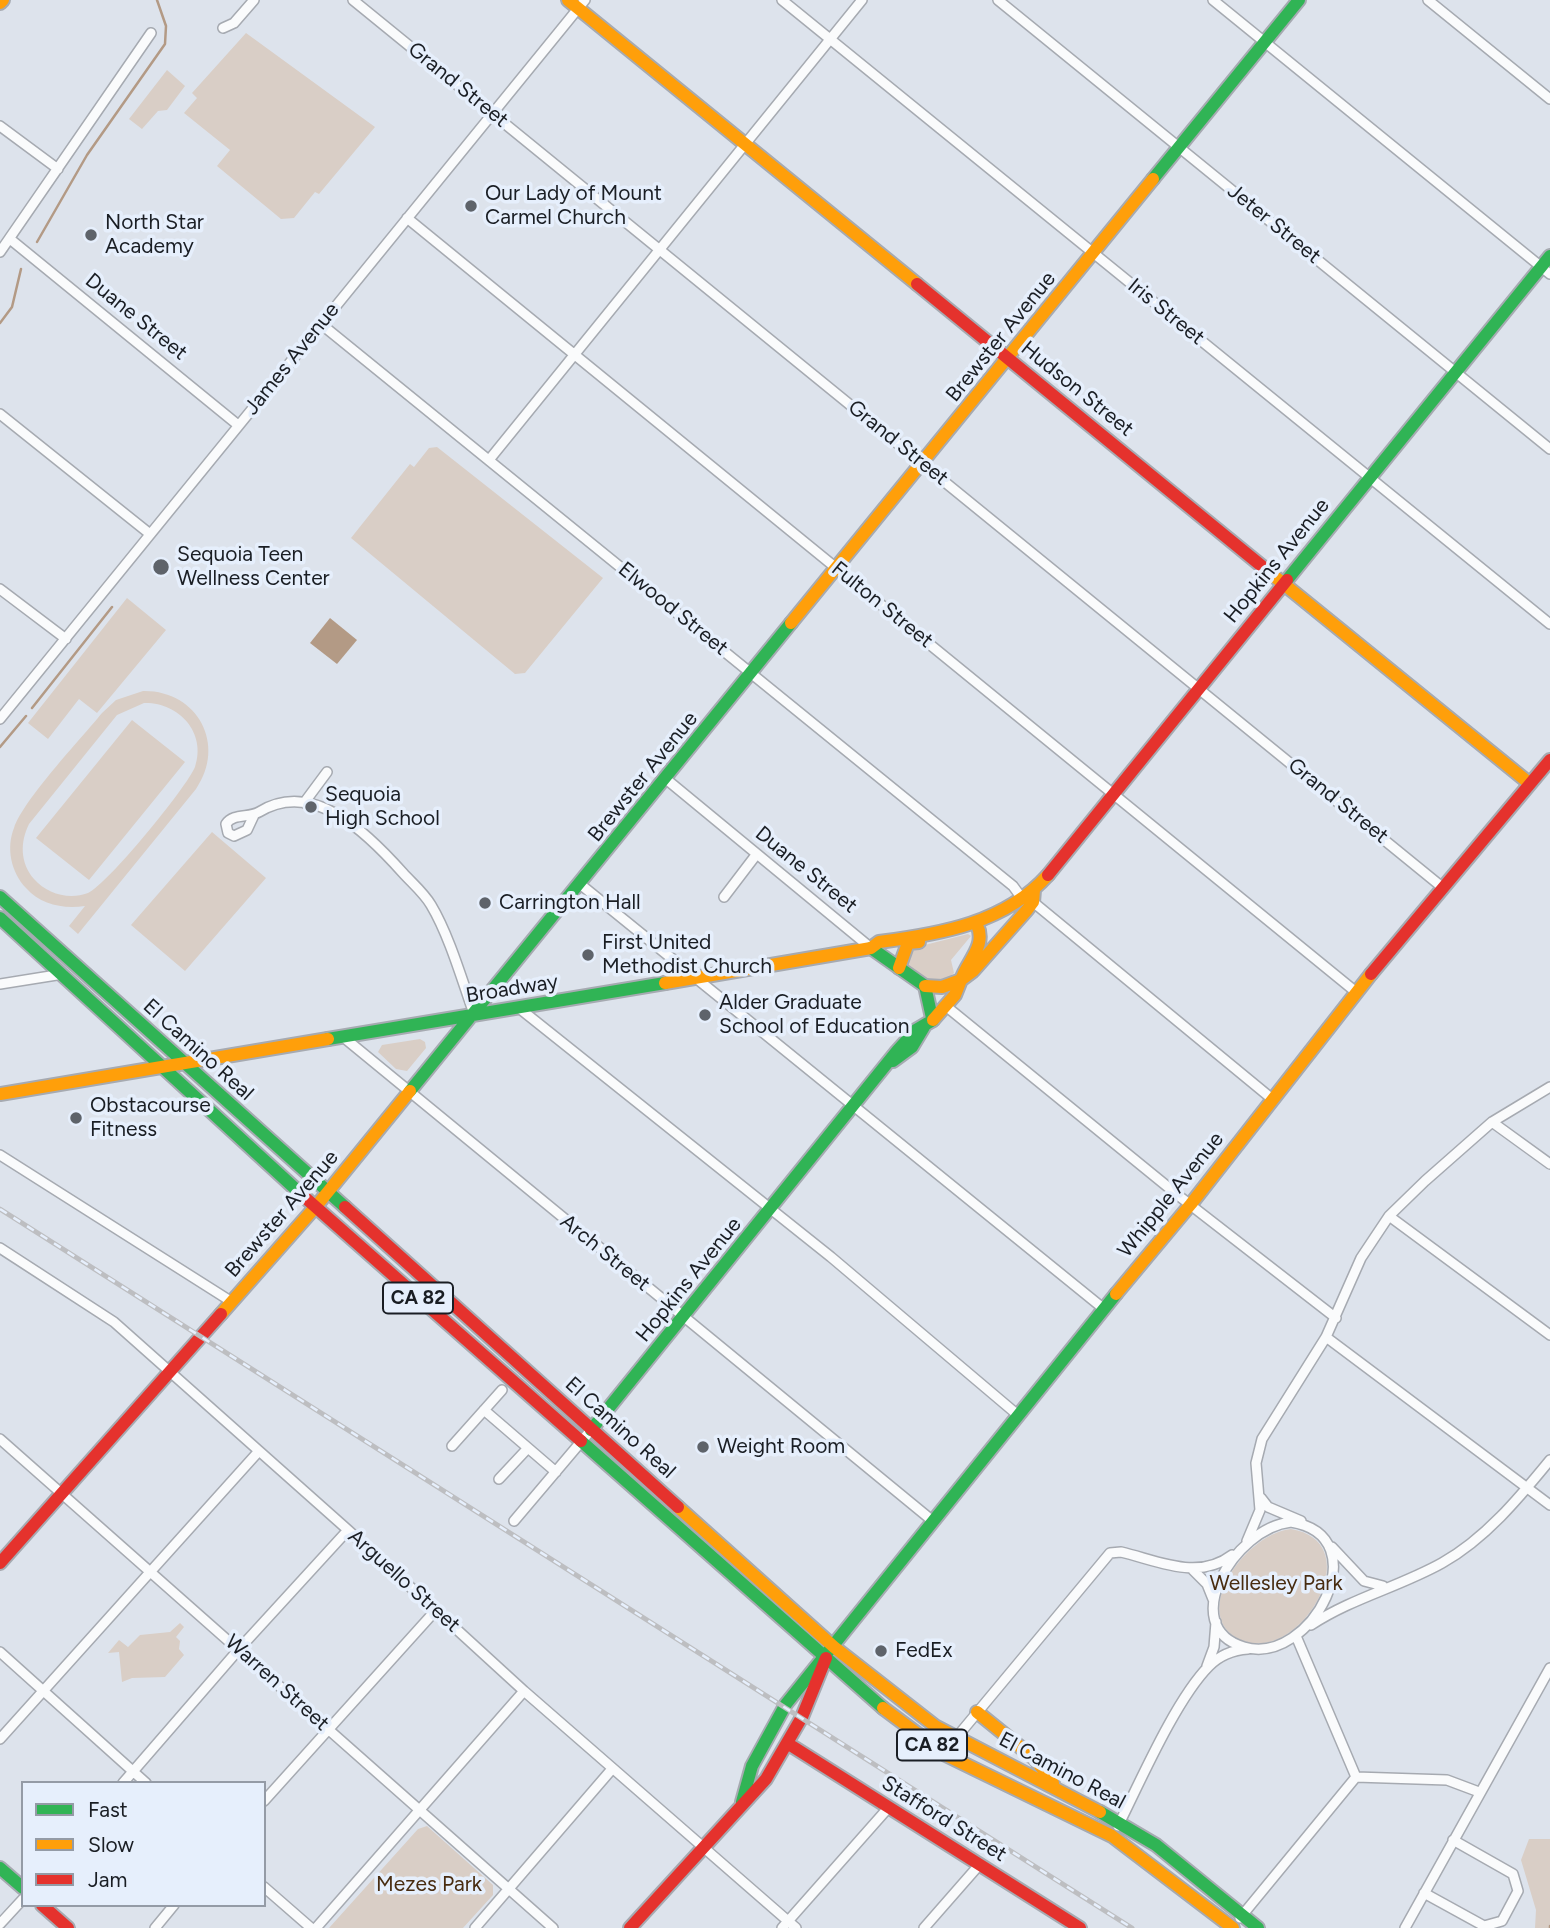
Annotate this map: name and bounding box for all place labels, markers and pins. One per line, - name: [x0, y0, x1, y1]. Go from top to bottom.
- place label: Our Lady of Mount Carmel Church: [485, 181, 662, 231]
- marker: Our Lady of Mount Carmel Church: [463, 198, 479, 214]
- place label: North Star Academy: [105, 210, 204, 260]
- marker: North Star Academy: [83, 227, 99, 243]
- place label: Sequoia Teen Wellness Center: [177, 542, 330, 592]
- marker: Sequoia Teen Wellness Center: [151, 557, 171, 577]
- place label: Sequoia High School: [325, 782, 440, 832]
- marker: Sequoia High School: [303, 799, 319, 815]
- place label: Carrington Hall: [499, 890, 641, 916]
- marker: Carrington Hall: [477, 895, 493, 911]
- place label: First United Methodist Church: [602, 930, 772, 980]
- marker: First United Methodist Church: [580, 947, 596, 963]
- place label: Alder Graduate School of Education: [719, 990, 909, 1040]
- marker: Alder Graduate School of Education: [697, 1007, 713, 1023]
- place label: Obstacourse Fitness: [90, 1093, 211, 1143]
- marker: Obstacourse Fitness: [68, 1110, 84, 1126]
- place label: Weight Room: [717, 1434, 845, 1460]
- marker: Weight Room: [695, 1439, 711, 1455]
- place label: FedEx: [895, 1638, 952, 1664]
- marker: FedEx: [873, 1643, 889, 1659]

